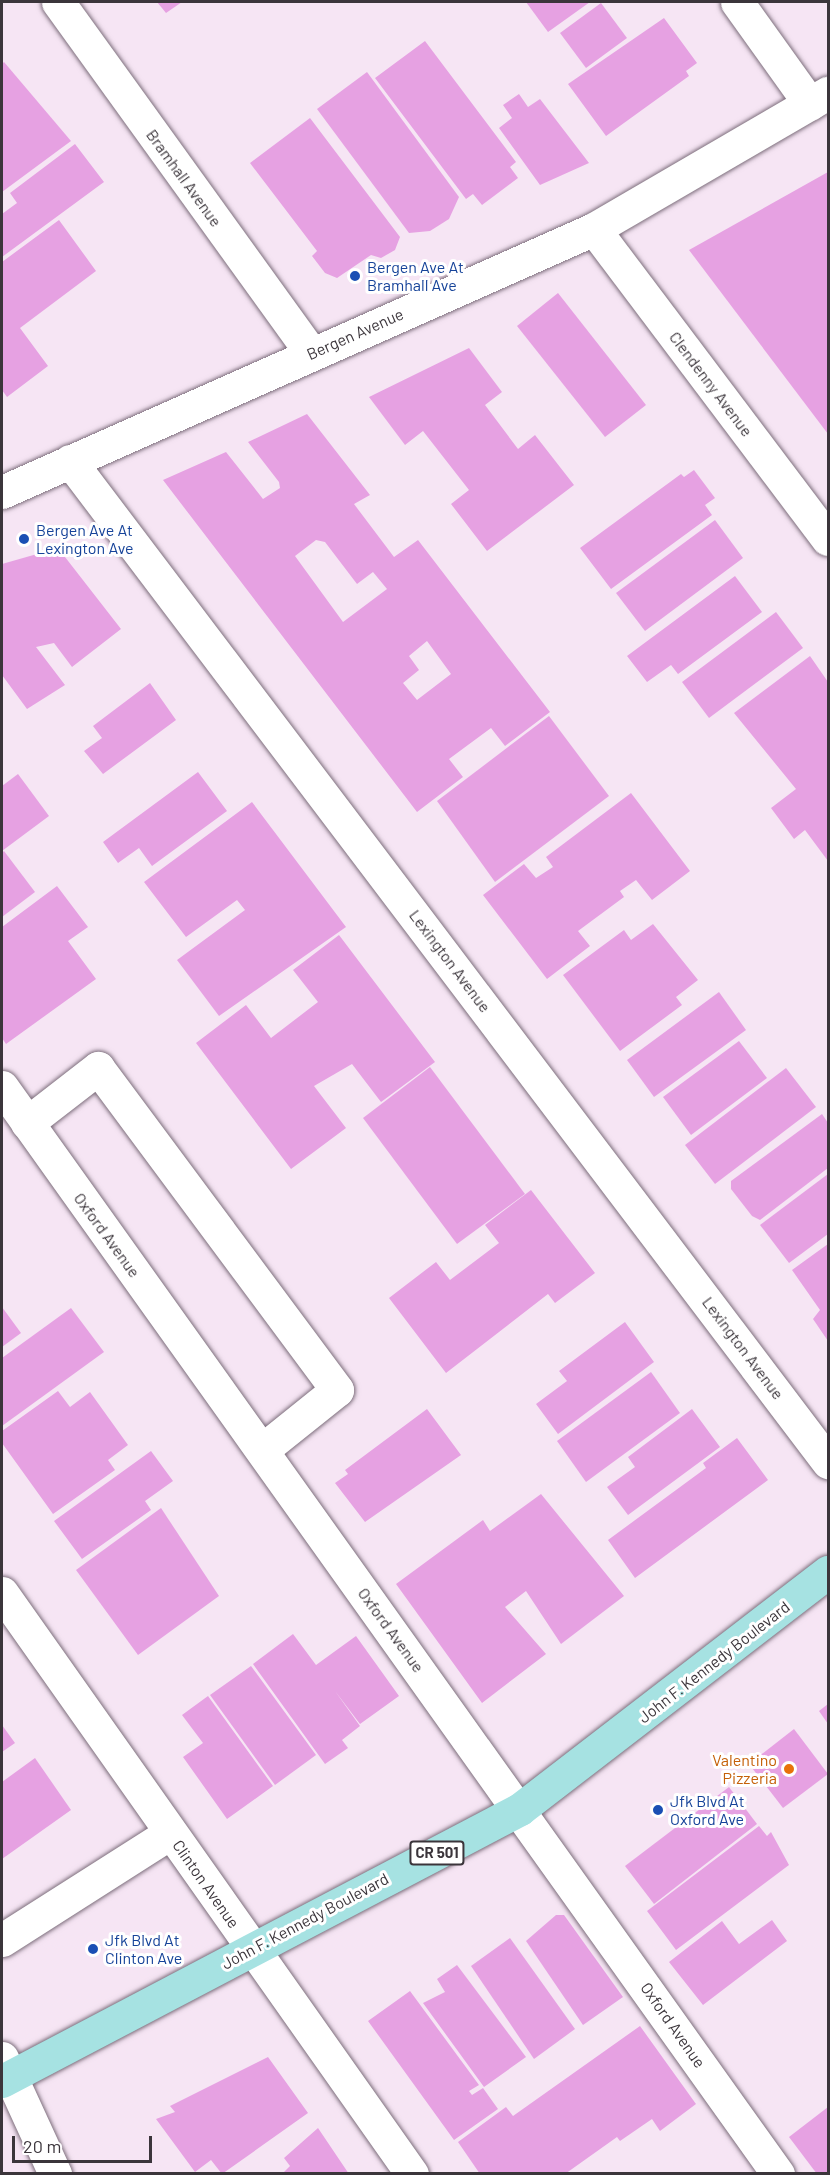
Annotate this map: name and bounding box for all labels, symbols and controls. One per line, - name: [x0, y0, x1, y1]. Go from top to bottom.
- street label: Bramhall Avenue: [142, 126, 226, 230]
- place label: Bergen Ave At Bramhall Ave: [367, 257, 464, 295]
- marker: Bergen Ave At Bramhall Ave: [348, 269, 362, 283]
- street label: Bergen Avenue: [304, 304, 406, 364]
- street label: Clendenny Avenue: [665, 328, 757, 440]
- place label: Bergen Ave At Lexington Ave: [36, 520, 134, 558]
- marker: Bergen Ave At Lexington Ave: [17, 532, 31, 546]
- street label: Lexington Avenue: [405, 906, 495, 1016]
- street label: Oxford Avenue: [70, 1189, 144, 1281]
- street label: Lexington Avenue: [698, 1293, 788, 1403]
- street label: Oxford Avenue: [354, 1584, 428, 1676]
- street label: John F. Kennedy Boulevard: [635, 1597, 793, 1727]
- place label: Valentino Pizzeria: [712, 1750, 777, 1788]
- marker: Valentino Pizzeria: [782, 1762, 796, 1776]
- place label: Jfk Blvd At Oxford Ave: [670, 1791, 744, 1829]
- marker: Jfk Blvd At Oxford Ave: [651, 1803, 665, 1817]
- street label: Clinton Avenue: [169, 1836, 243, 1932]
- road number: CR 501: [408, 1841, 466, 1865]
- street label: John F. Kennedy Boulevard: [218, 1869, 392, 1973]
- place label: Jfk Blvd At Clinton Ave: [105, 1930, 182, 1968]
- marker: Jfk Blvd At Clinton Ave: [86, 1942, 100, 1956]
- street label: Oxford Avenue: [637, 1979, 709, 2071]
- scale bar: [15, 2124, 154, 2162]
- text: 20 m: [23, 2135, 61, 2157]

